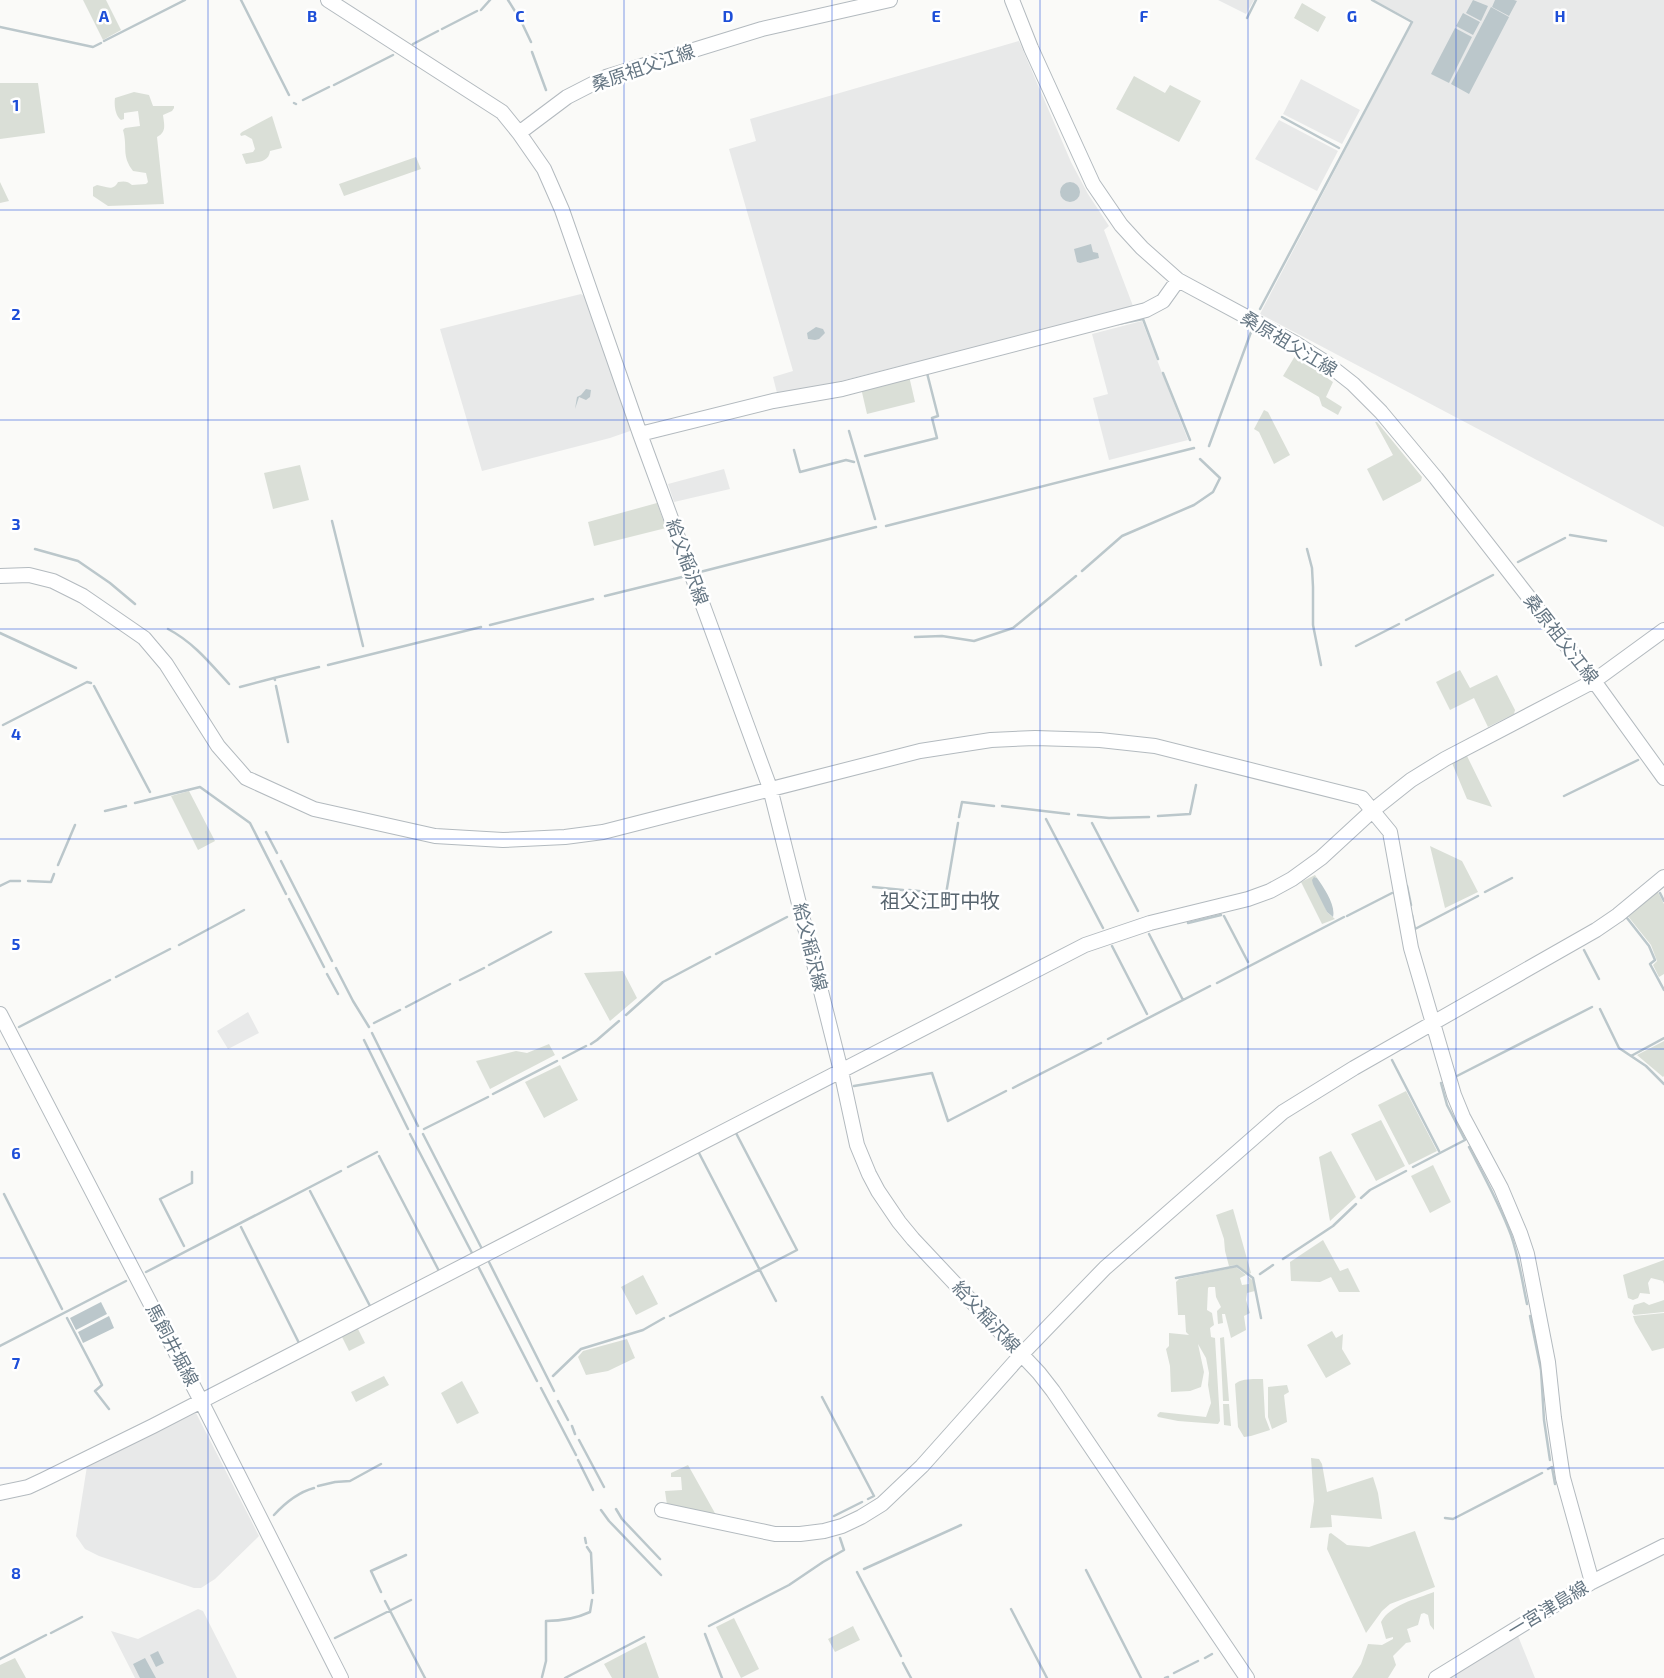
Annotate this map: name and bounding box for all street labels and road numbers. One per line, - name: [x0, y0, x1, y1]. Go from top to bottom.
- street label: 桑原祖父江線: [588, 39, 697, 95]
- street label: 桑原祖父江線: [1238, 306, 1341, 380]
- street label: 給父稲沢線: [662, 516, 714, 608]
- street label: 桑原祖父江線: [1520, 589, 1604, 688]
- street label: 給父稲沢線: [789, 900, 833, 993]
- street label: 給父稲沢線: [948, 1276, 1025, 1357]
- street label: 馬飼井堀線: [142, 1300, 204, 1389]
- street label: 一宮津島線: [1503, 1576, 1592, 1641]

